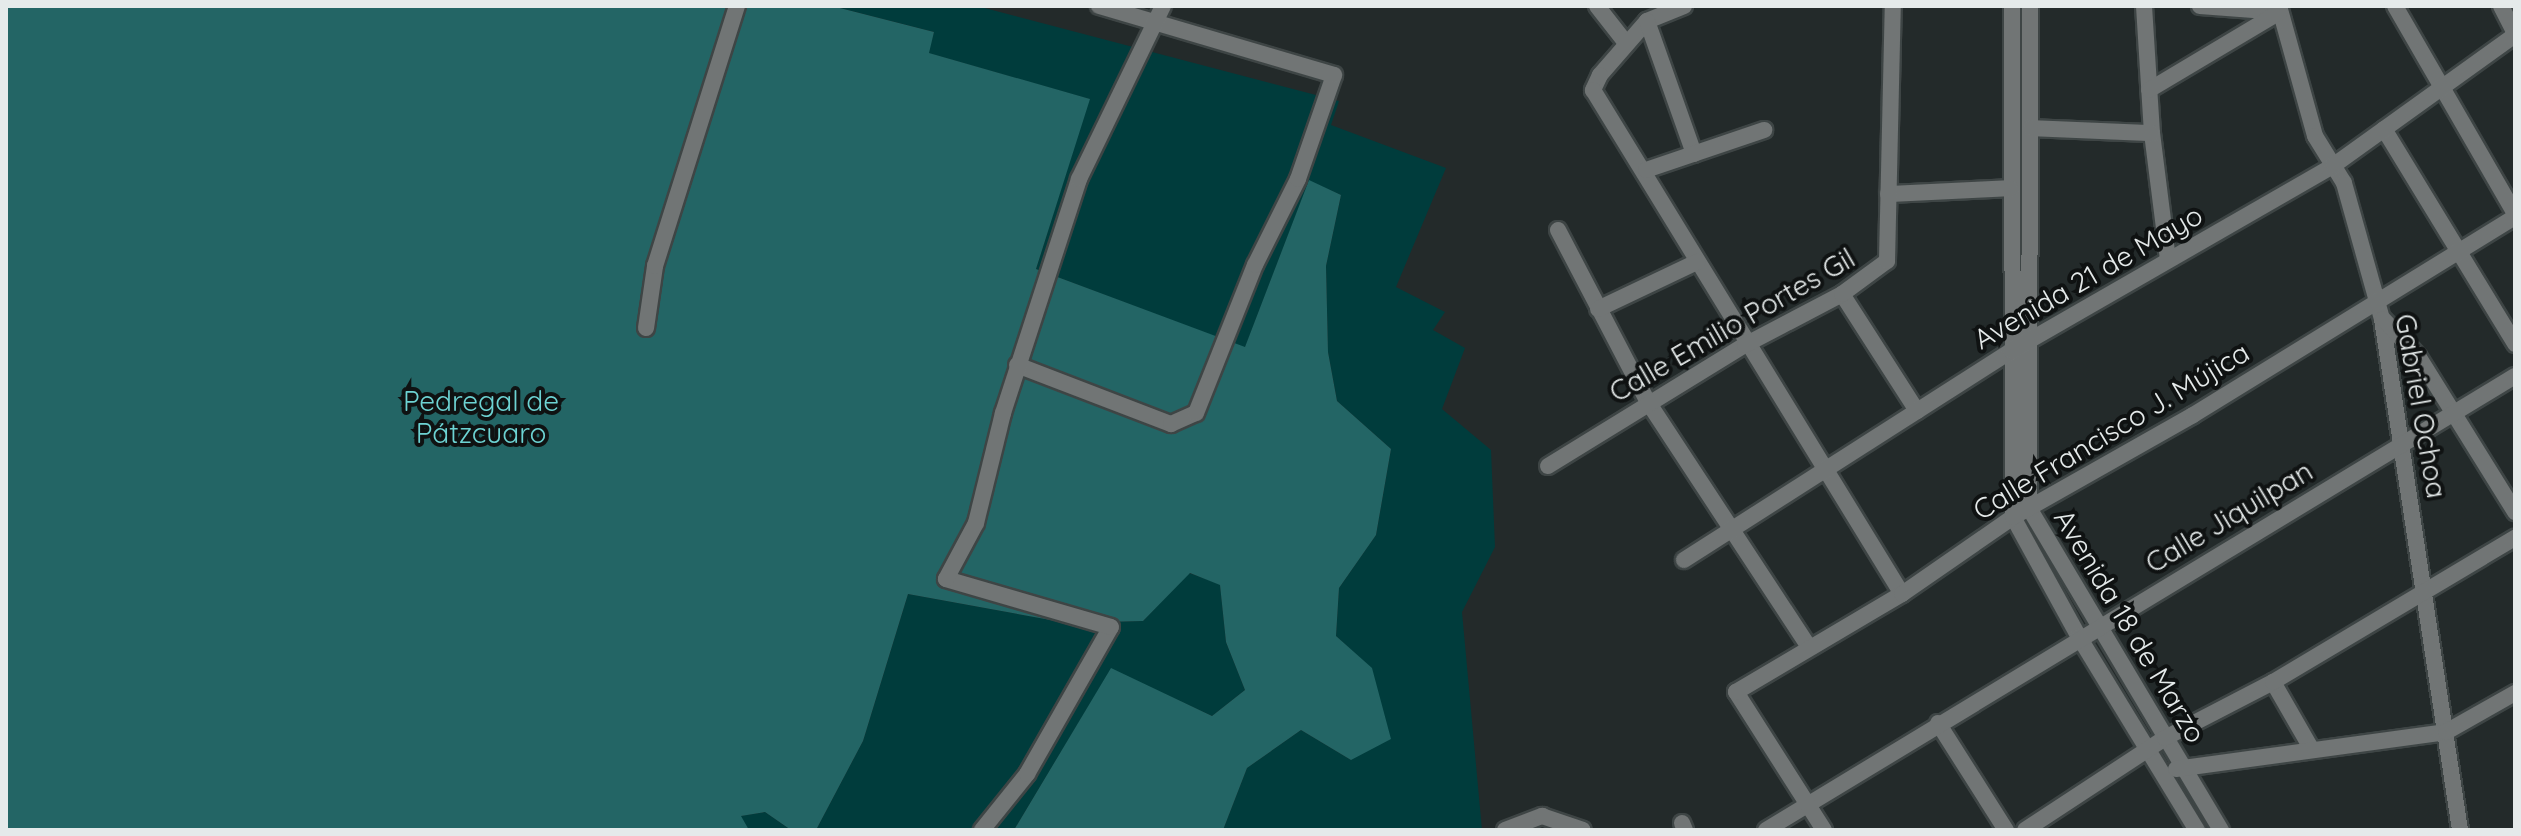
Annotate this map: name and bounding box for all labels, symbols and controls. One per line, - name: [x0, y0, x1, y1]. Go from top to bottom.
- street label: Avenida 21 de Mayo: [1968, 198, 2208, 356]
- street label: Calle Emilio Portes Gil: [1603, 241, 1861, 409]
- street label: Gabriel Ochoa: [2388, 311, 2454, 501]
- street label: Calle Francisco J. Mújica: [1967, 335, 2255, 527]
- park label: Pedregal de Pátzcuaro: [403, 384, 559, 450]
- street label: Calle Jiquilpan: [2139, 454, 2319, 580]
- street label: Avenida 18 de Marzo: [2047, 503, 2213, 749]

